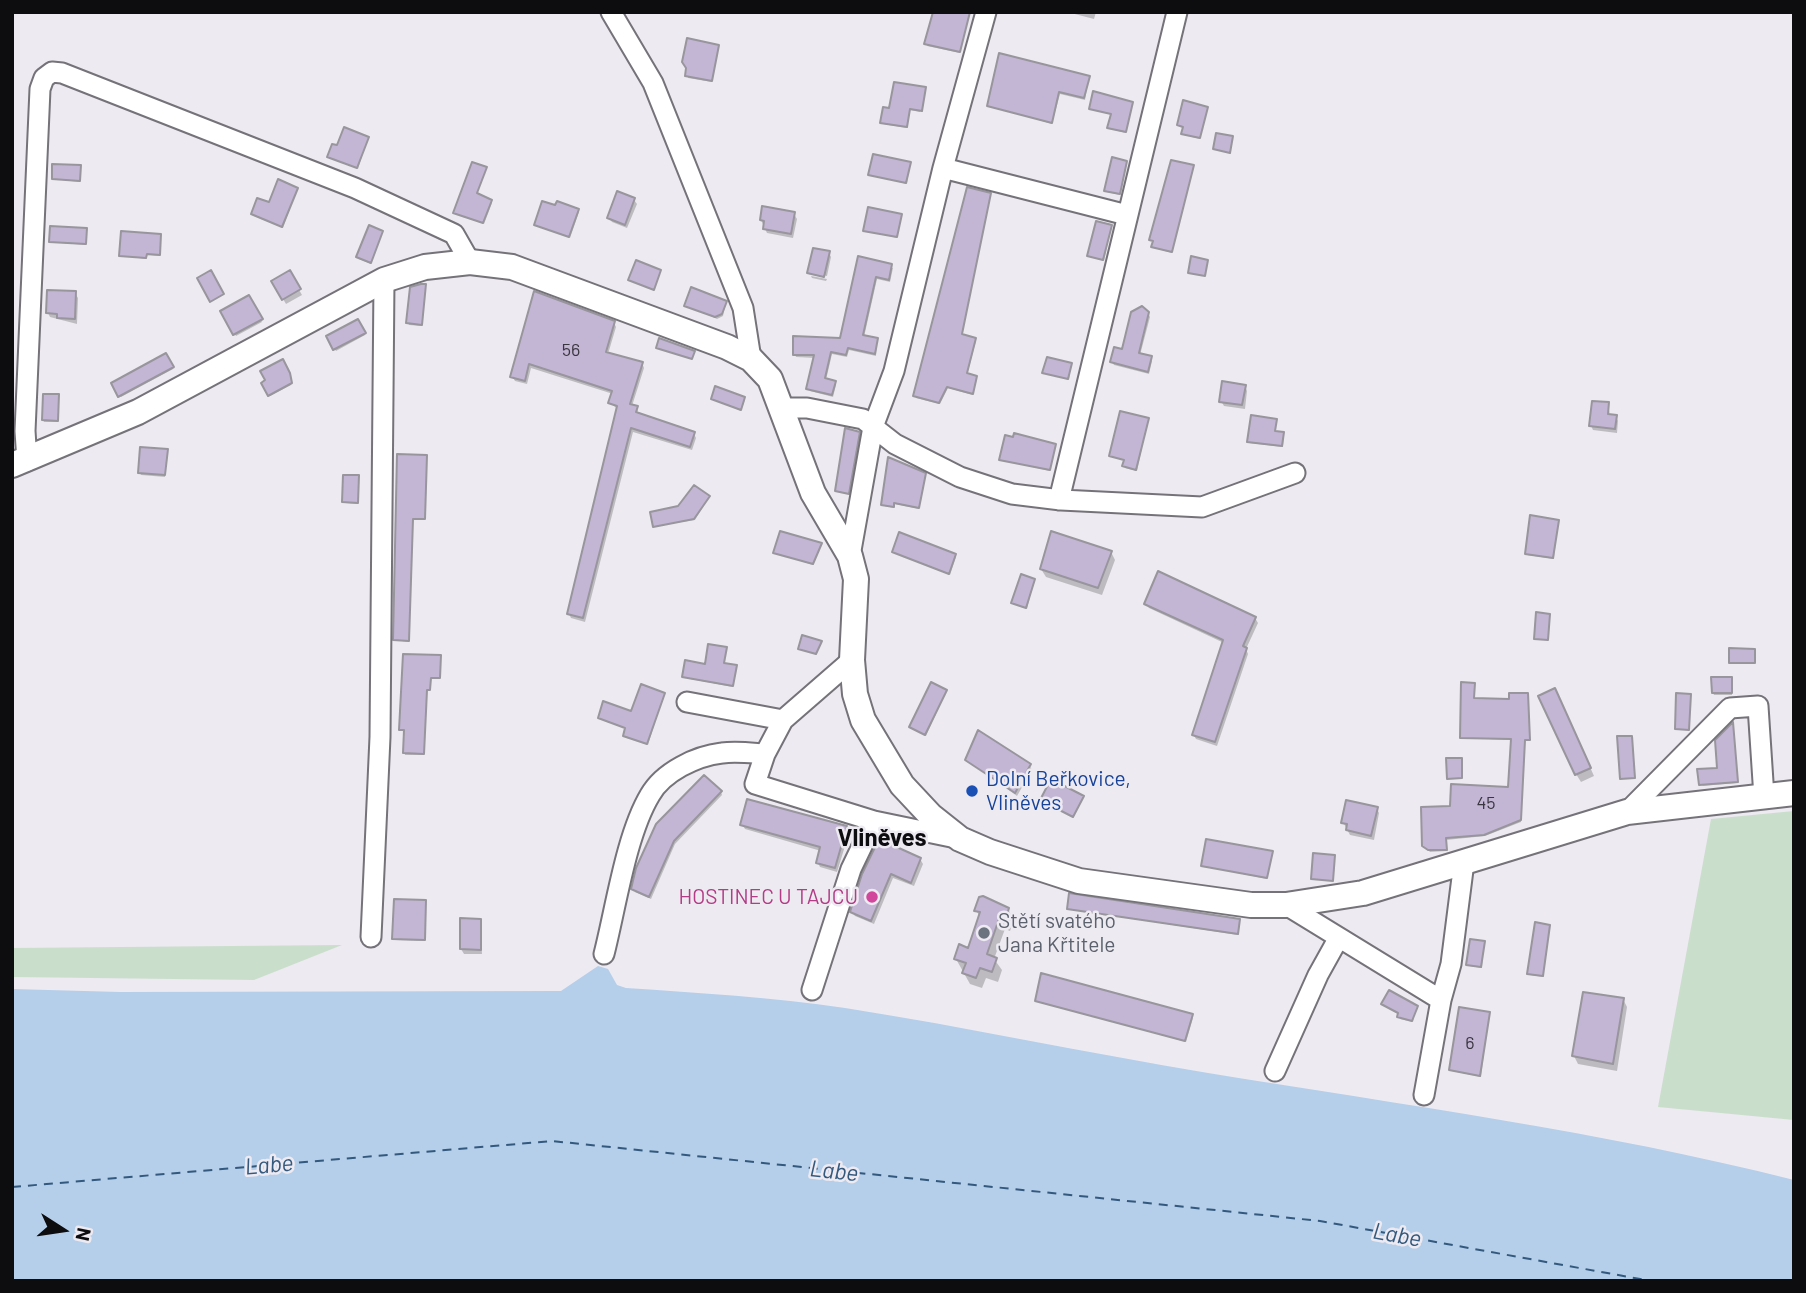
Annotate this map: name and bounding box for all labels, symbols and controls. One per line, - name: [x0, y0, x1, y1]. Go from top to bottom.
- house number: 56: [562, 339, 580, 361]
- place label: Dolní Beřkovice, Vliněves: [986, 766, 1131, 816]
- marker: Dolní Beřkovice, Vliněves: [964, 783, 980, 799]
- house number: 45: [1476, 792, 1496, 814]
- district label: Vliněves: [837, 824, 927, 852]
- place label: HOSTINEC U TAJCU: [679, 884, 858, 910]
- marker: HOSTINEC U TAJCU: [864, 889, 880, 905]
- place label: Stětí svatého Jana Křtitele: [998, 908, 1116, 958]
- marker: Stětí svatého Jana Křtitele: [976, 925, 992, 941]
- house number: 6: [1465, 1032, 1475, 1054]
- water label: Labe: [244, 1149, 294, 1181]
- water label: Labe: [808, 1155, 860, 1187]
- north arrow: [28, 1195, 98, 1265]
- water label: Labe: [1371, 1217, 1423, 1253]
- text: N: [71, 1226, 97, 1243]

